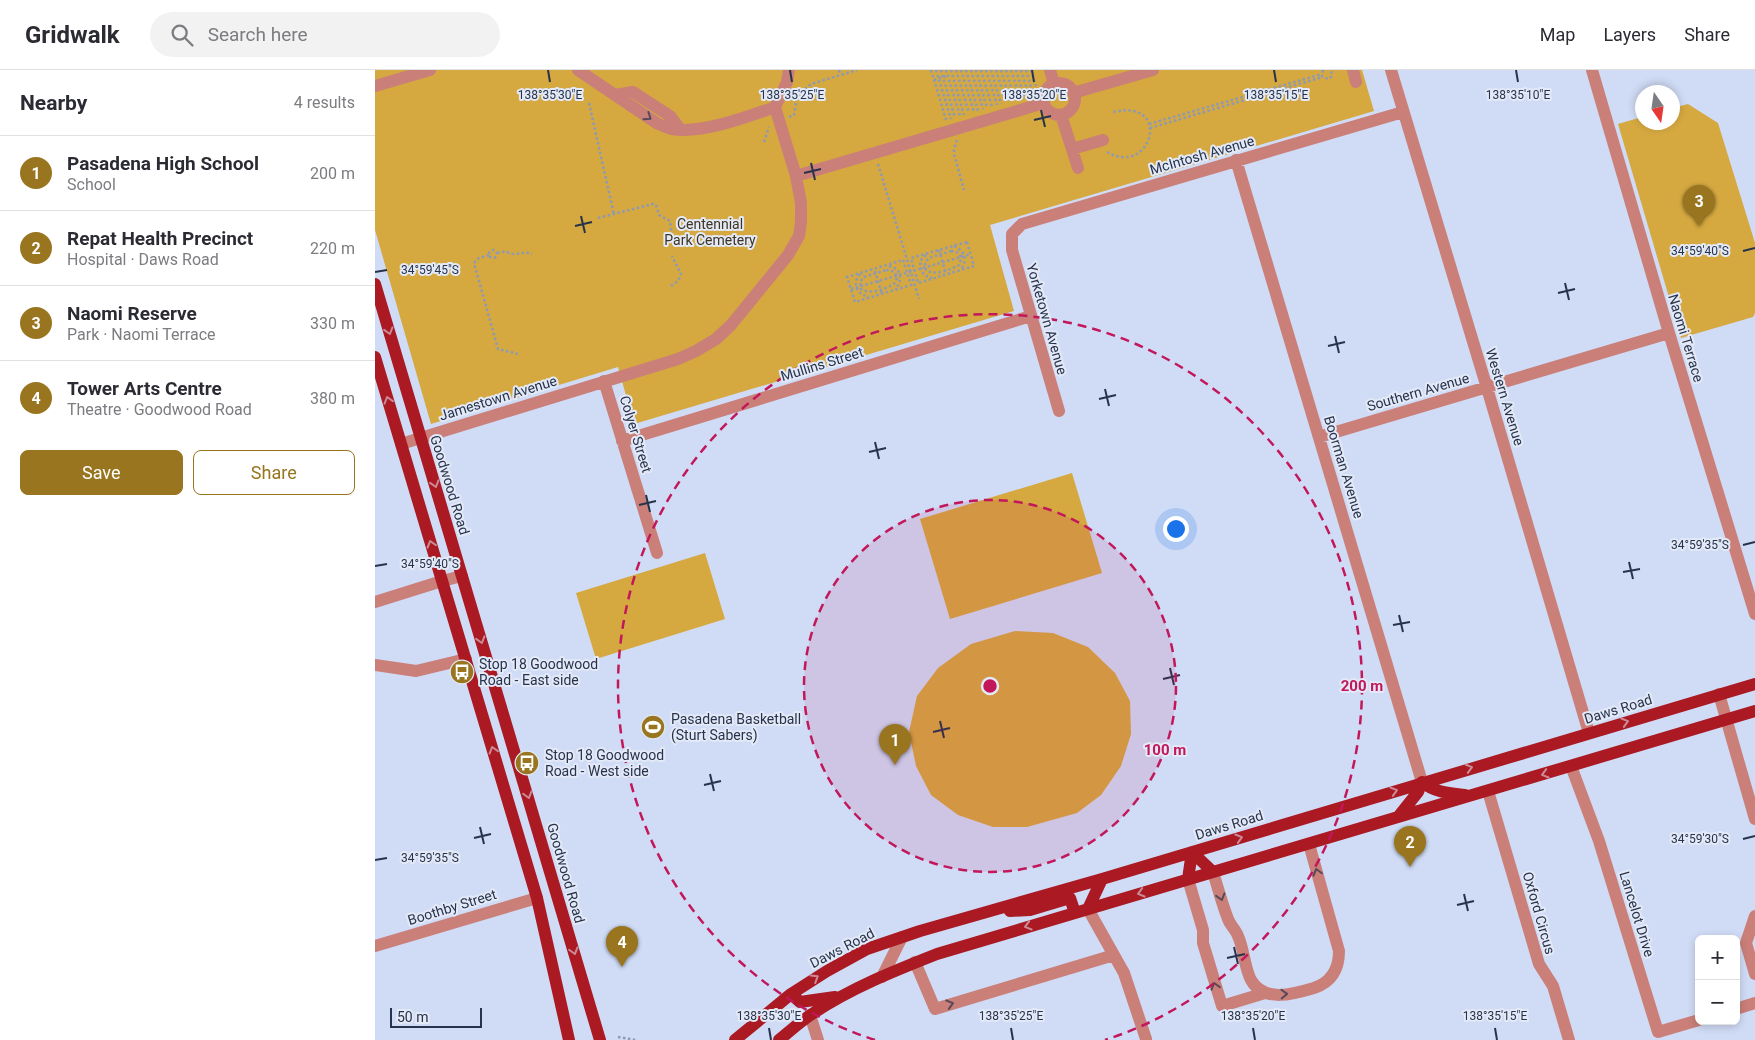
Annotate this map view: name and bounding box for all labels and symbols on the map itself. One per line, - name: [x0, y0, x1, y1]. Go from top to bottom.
- north arrow: [1635, 85, 1680, 130]
- text: 138°35'30"E: [518, 88, 582, 102]
- text: 138°35'25"E: [760, 88, 824, 102]
- text: 138°35'20"E: [1002, 88, 1066, 102]
- text: 138°35'15"E: [1244, 88, 1308, 102]
- text: 138°35'10"E: [1486, 88, 1550, 102]
- one-way arrow: [642, 111, 651, 120]
- street label: McIntosh Avenue: [1148, 132, 1256, 178]
- pin: 3: [1683, 185, 1715, 226]
- park label: Centennial Park Cemetery: [664, 216, 756, 248]
- text: 34°59'40"S: [1671, 244, 1729, 258]
- street label: Yorketown Avenue: [1023, 262, 1071, 376]
- text: 34°59'45"S: [401, 263, 459, 277]
- street label: Naomi Terrace: [1665, 292, 1707, 384]
- one-way arrow: [383, 326, 393, 334]
- street label: Mullins Street: [779, 344, 866, 384]
- street label: Western Avenue: [1483, 347, 1527, 447]
- street label: Southern Avenue: [1365, 370, 1471, 414]
- street label: Jamestown Avenue: [437, 372, 559, 424]
- street label: Colyer Street: [617, 394, 655, 475]
- one-way arrow: [384, 397, 394, 405]
- street label: Boorman Avenue: [1321, 414, 1367, 520]
- street label: Goodwood Road: [427, 433, 473, 537]
- one-way arrow: [429, 479, 439, 488]
- your location: [1163, 516, 1189, 542]
- text: 34°59'35"S: [1671, 538, 1729, 552]
- one-way arrow: [427, 541, 437, 549]
- text: 34°59'40"S: [401, 557, 459, 571]
- one-way arrow: [476, 635, 486, 643]
- place label: Stop 18 Goodwood Road - East side: [479, 656, 598, 688]
- bus stop icon: Stop 18 Goodwood Road - East side: [449, 659, 475, 685]
- centre of rings: [981, 677, 999, 695]
- text: 200 m: [1341, 677, 1383, 695]
- street label: Daws Road: [1582, 691, 1654, 727]
- place label: Pasadena Basketball (Sturt Sabers): [671, 711, 801, 744]
- sports icon: Pasadena Basketball (Sturt Sabers): [640, 714, 666, 740]
- one-way arrow: [1620, 718, 1628, 728]
- pin: 1: [879, 724, 911, 765]
- text: 100 m: [1144, 741, 1186, 759]
- one-way arrow: [488, 747, 498, 755]
- place label: Stop 18 Goodwood Road - West side: [545, 747, 664, 779]
- bus stop icon: Stop 18 Goodwood Road - West side: [514, 750, 540, 776]
- one-way arrow: [1464, 764, 1472, 774]
- one-way arrow: [1542, 768, 1550, 778]
- one-way arrow: [1390, 786, 1398, 796]
- one-way arrow: [522, 791, 532, 799]
- street label: Daws Road: [1193, 807, 1265, 843]
- street label: Goodwood Road: [544, 821, 588, 925]
- pin: 2: [1394, 826, 1426, 867]
- text: 34°59'30"S: [1671, 832, 1729, 846]
- one-way arrow: [1234, 834, 1242, 844]
- text: 34°59'35"S: [401, 851, 459, 865]
- one-way arrow: [1312, 867, 1323, 876]
- street label: Lancelot Drive: [1616, 869, 1658, 959]
- street label: Oxford Circus: [1520, 870, 1558, 956]
- street label: Boothby Street: [406, 886, 499, 928]
- one-way arrow: [1138, 888, 1146, 898]
- one-way arrow: [1215, 892, 1225, 900]
- one-way arrow: [1024, 921, 1032, 931]
- street label: Daws Road: [807, 925, 877, 971]
- pin: 4: [606, 926, 638, 967]
- one-way arrow: [568, 947, 578, 955]
- one-way arrow: [810, 975, 819, 985]
- one-way arrow: [1211, 982, 1221, 990]
- one-way arrow: [1280, 989, 1288, 1000]
- one-way arrow: [946, 1000, 954, 1010]
- scale bar: [390, 1005, 483, 1028]
- text: 138°35'30"E: [737, 1009, 801, 1023]
- text: 138°35'25"E: [979, 1009, 1043, 1023]
- text: 138°35'20"E: [1221, 1009, 1285, 1023]
- text: 138°35'15"E: [1463, 1009, 1527, 1023]

